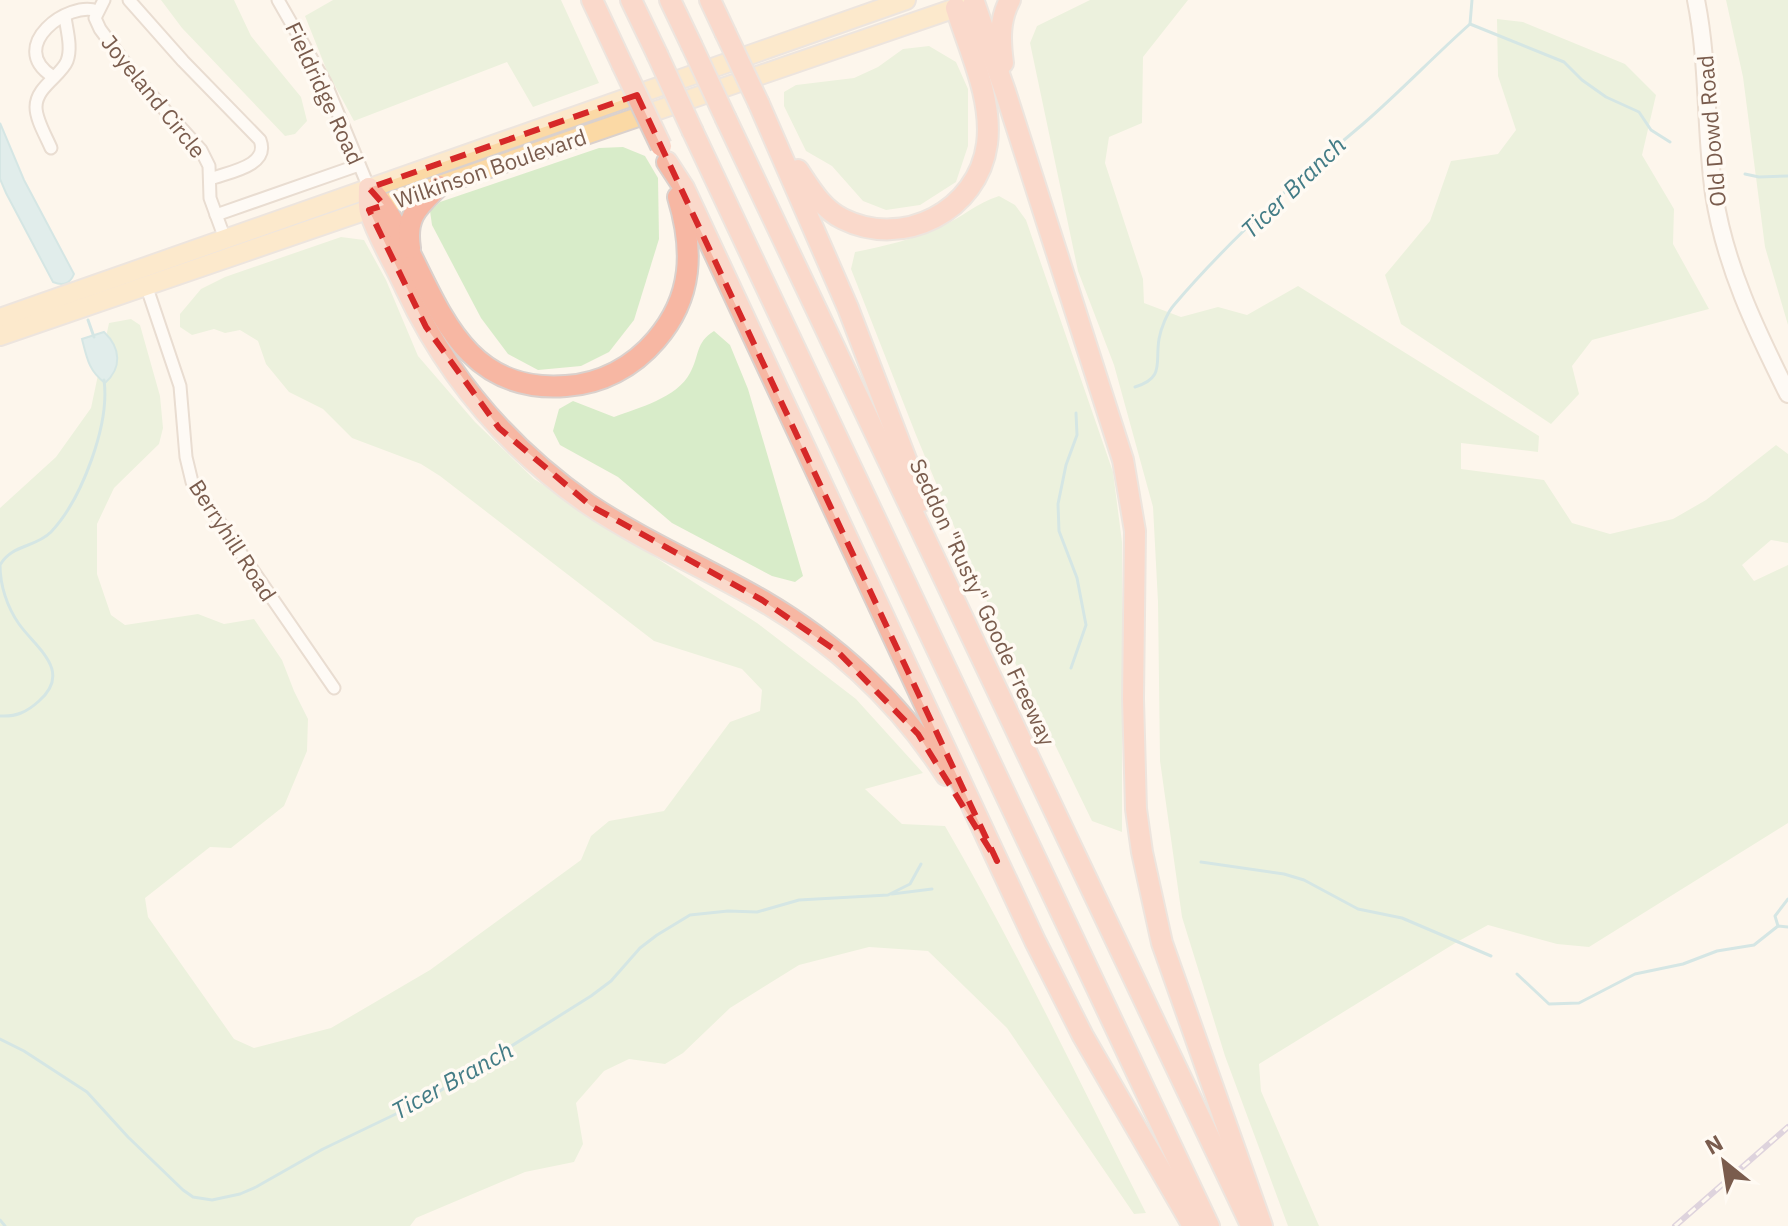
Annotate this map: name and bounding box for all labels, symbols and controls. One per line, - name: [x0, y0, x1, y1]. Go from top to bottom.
- street label: Fieldridge Road: [279, 17, 371, 169]
- street label: Joyeland Circle: [95, 28, 213, 164]
- street label: Old Dowd Road: [1690, 54, 1732, 208]
- street label: Wilkinson Boulevard: [390, 121, 590, 215]
- water label: Ticer Branch: [1234, 129, 1352, 245]
- street label: Seddon "Rusty" Goode Freeway: [904, 454, 1062, 750]
- street label: Berryhill Road: [183, 474, 283, 606]
- water label: Ticer Branch: [386, 1033, 518, 1127]
- north arrow: [1684, 1122, 1764, 1202]
- text: N: [1700, 1128, 1728, 1161]

